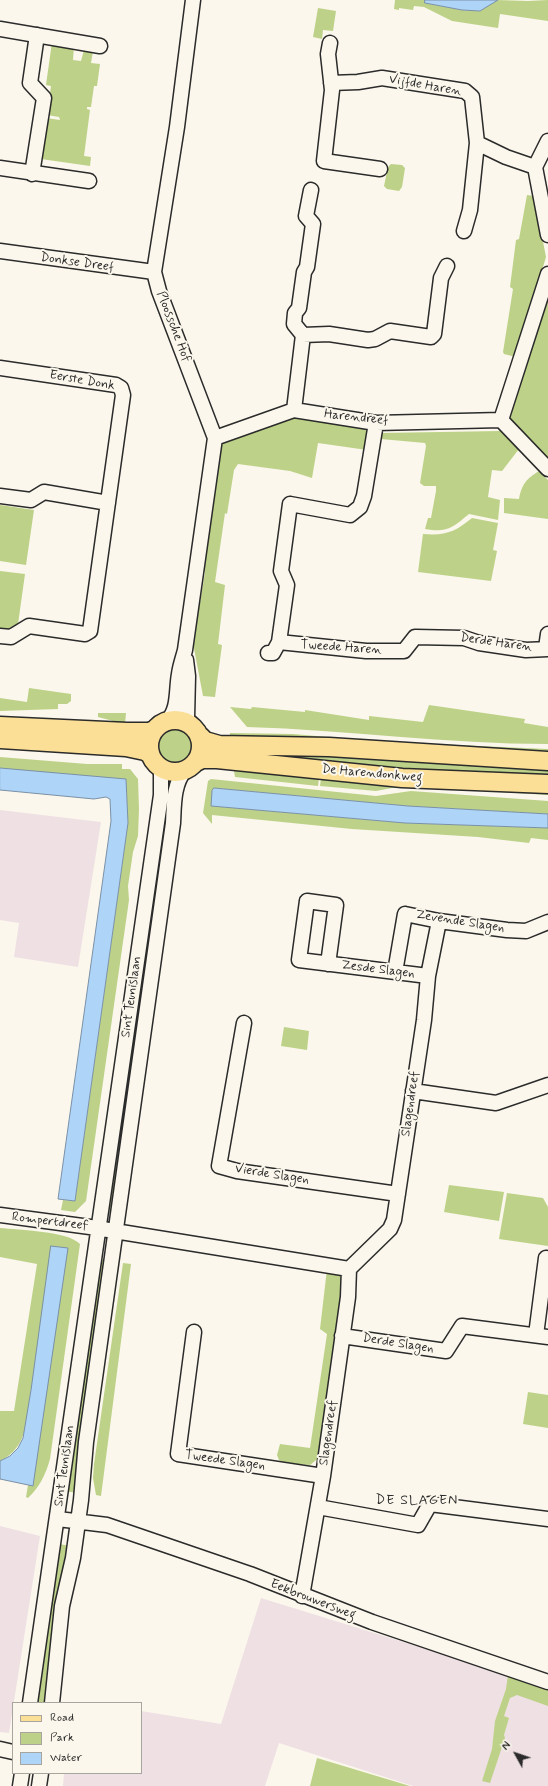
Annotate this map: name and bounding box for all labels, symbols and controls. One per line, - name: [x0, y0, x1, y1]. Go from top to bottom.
- street label: Vijfde Haren: [388, 72, 462, 100]
- street label: Donkse Dreef: [39, 250, 115, 276]
- street label: Ploossche Hof: [152, 289, 194, 365]
- street label: Eerste Donk: [48, 368, 116, 394]
- street label: Harendreef: [323, 407, 389, 429]
- street label: Derde Haren: [459, 630, 533, 656]
- street label: Tweede Haren: [300, 637, 382, 659]
- street label: De Harendonkweg: [321, 762, 423, 786]
- street label: Zevende Slagen: [414, 907, 506, 937]
- street label: Sint Teunislaan: [119, 955, 145, 1039]
- street label: Zesde Slagen: [340, 958, 416, 982]
- street label: Slagendreef: [399, 1070, 423, 1138]
- street label: Vierde Slagen: [234, 1161, 310, 1189]
- street label: Rompertdreef: [11, 1210, 89, 1234]
- street label: Derde Slagen: [361, 1331, 435, 1357]
- street label: Slagendreef: [317, 1399, 341, 1467]
- street label: Sint Teunislaan: [52, 1424, 78, 1508]
- street label: Tweede Slagen: [184, 1448, 266, 1474]
- district label: DE SLAGEN: [375, 1493, 459, 1509]
- street label: Eekbrouwersweg: [268, 1577, 358, 1623]
- legend: [12, 1702, 142, 1774]
- text: Road: [50, 1710, 74, 1726]
- text: Park: [50, 1730, 74, 1746]
- north arrow: [496, 1734, 536, 1774]
- text: N: [499, 1739, 515, 1754]
- text: Water: [50, 1750, 82, 1766]

